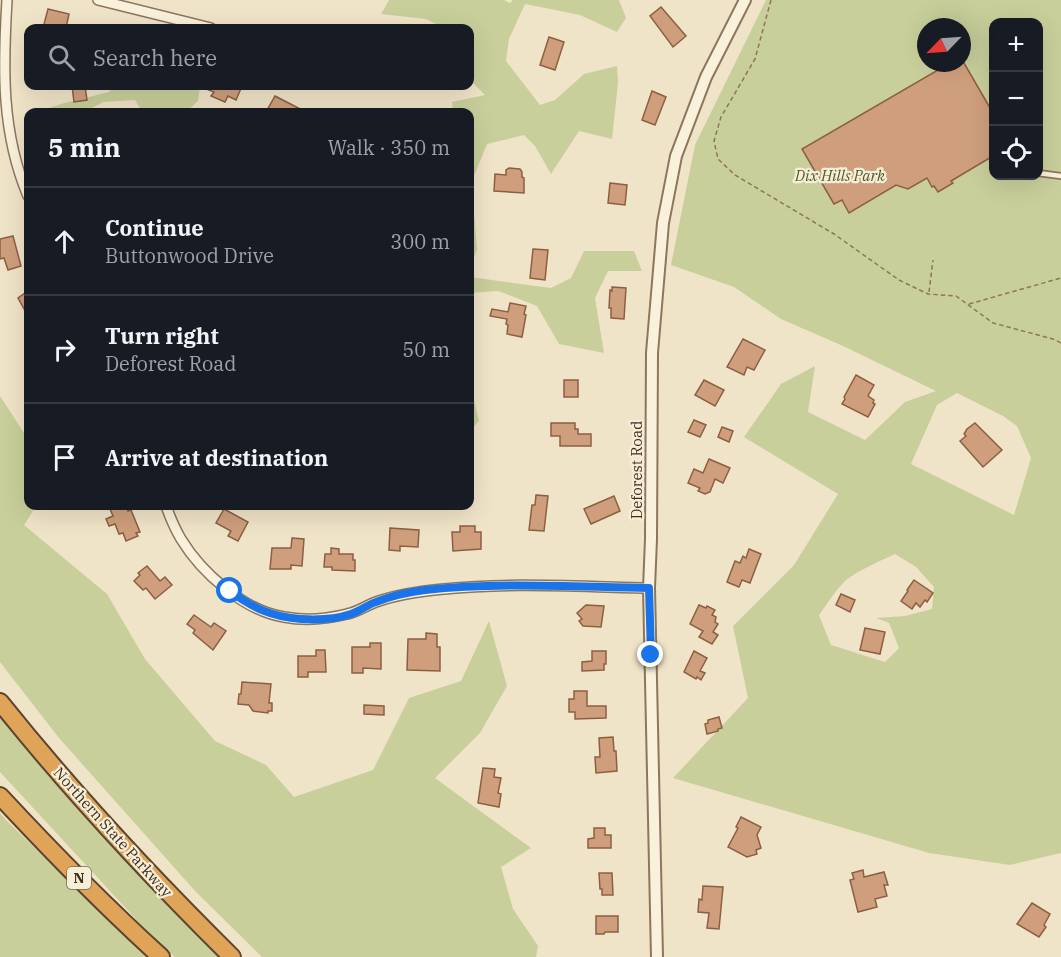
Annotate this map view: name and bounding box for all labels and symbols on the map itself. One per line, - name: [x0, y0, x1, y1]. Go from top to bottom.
- north arrow: [917, 18, 971, 72]
- park label: Dix Hills Park: [794, 166, 885, 185]
- street label: Deforest Road: [627, 421, 646, 519]
- route start: [216, 577, 242, 603]
- route end: [637, 641, 663, 667]
- street label: Northern State Parkway: [50, 763, 176, 901]
- road number: N: [67, 867, 91, 889]

